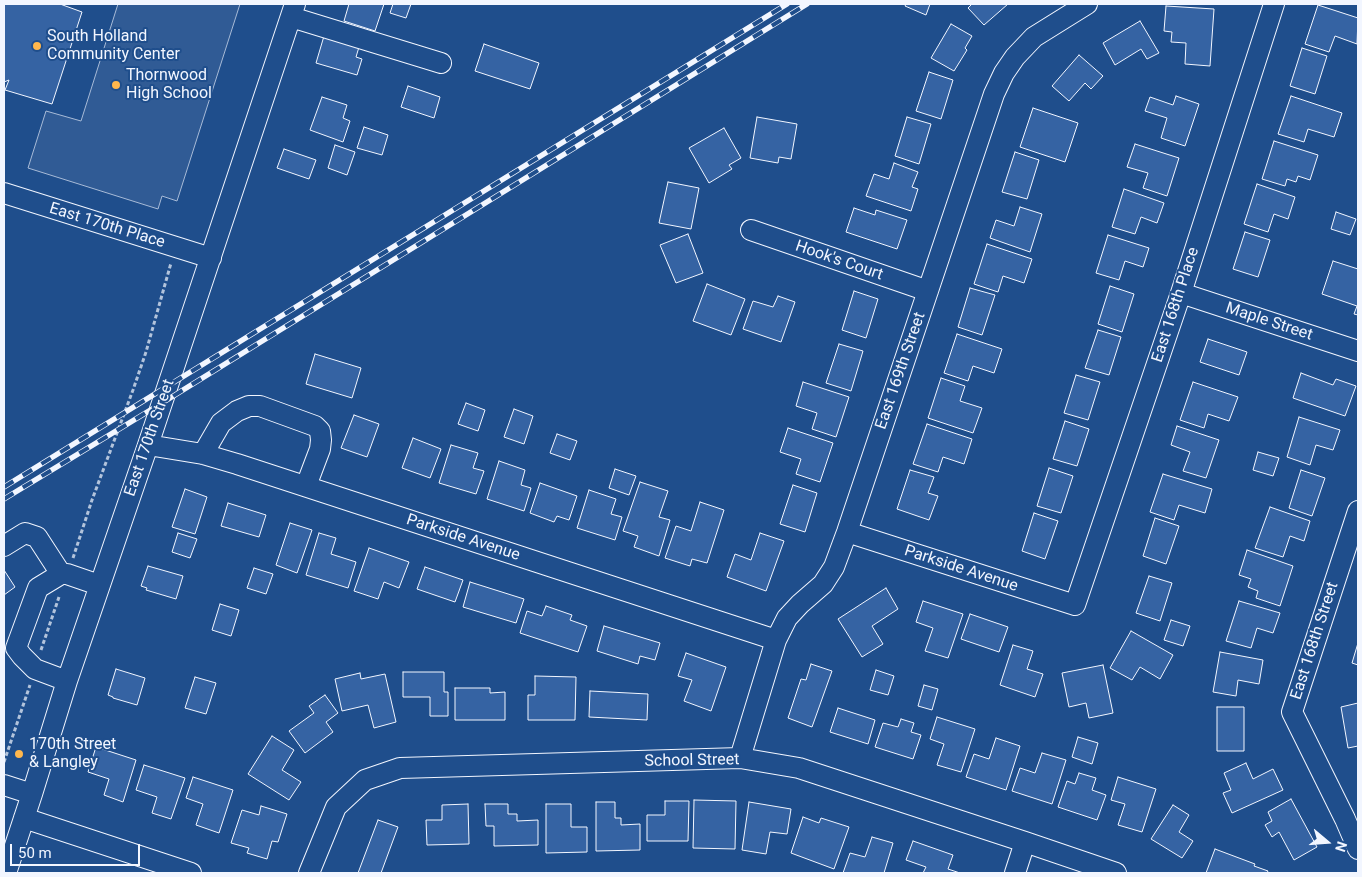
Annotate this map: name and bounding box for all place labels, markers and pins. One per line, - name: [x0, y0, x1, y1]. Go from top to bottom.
- place label: South Holland Community Center: [47, 27, 180, 65]
- marker: South Holland Community Center: [31, 40, 43, 52]
- place label: Thornwood High School: [126, 66, 212, 104]
- marker: Thornwood High School: [110, 79, 122, 91]
- place label: 170th Street & Langley: [29, 735, 116, 773]
- marker: 170th Street & Langley: [13, 748, 25, 760]

